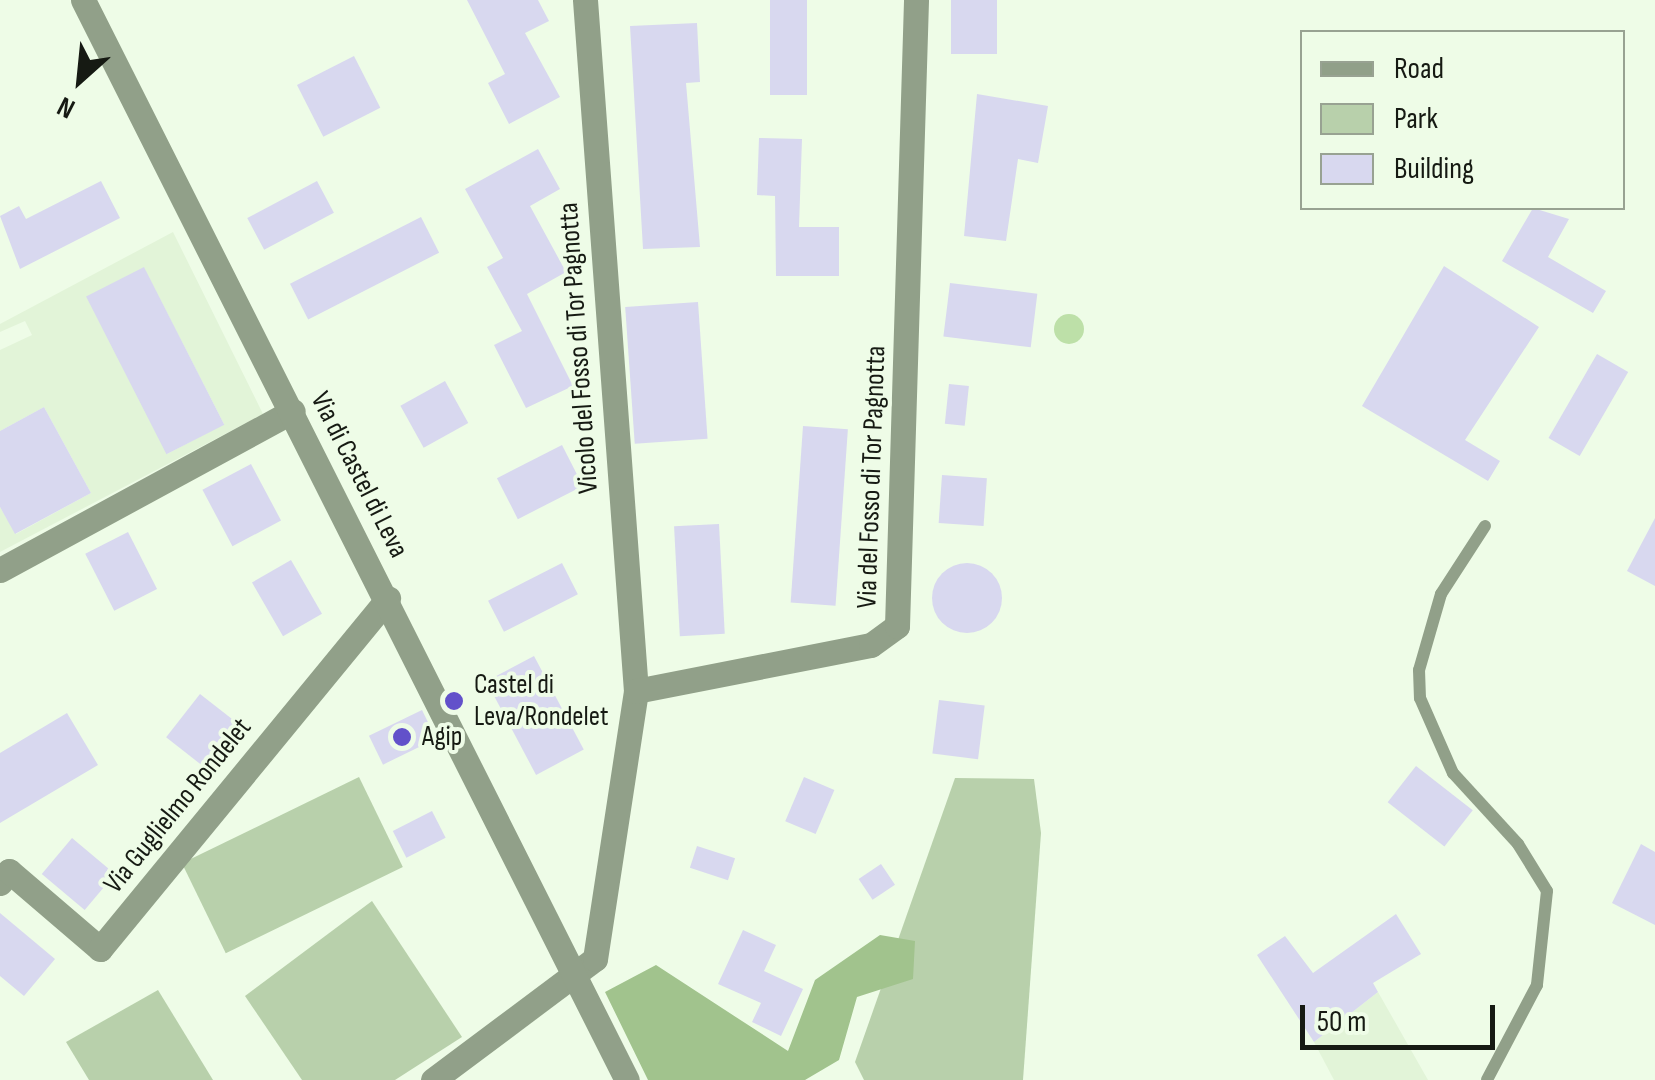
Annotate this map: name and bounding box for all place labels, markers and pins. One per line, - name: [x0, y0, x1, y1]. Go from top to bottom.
- place label: Castel di Leva/Rondelet: [474, 668, 609, 734]
- marker: Castel di Leva/Rondelet: [443, 690, 465, 712]
- place label: Agip: [422, 720, 462, 754]
- marker: Agip: [391, 726, 413, 748]

